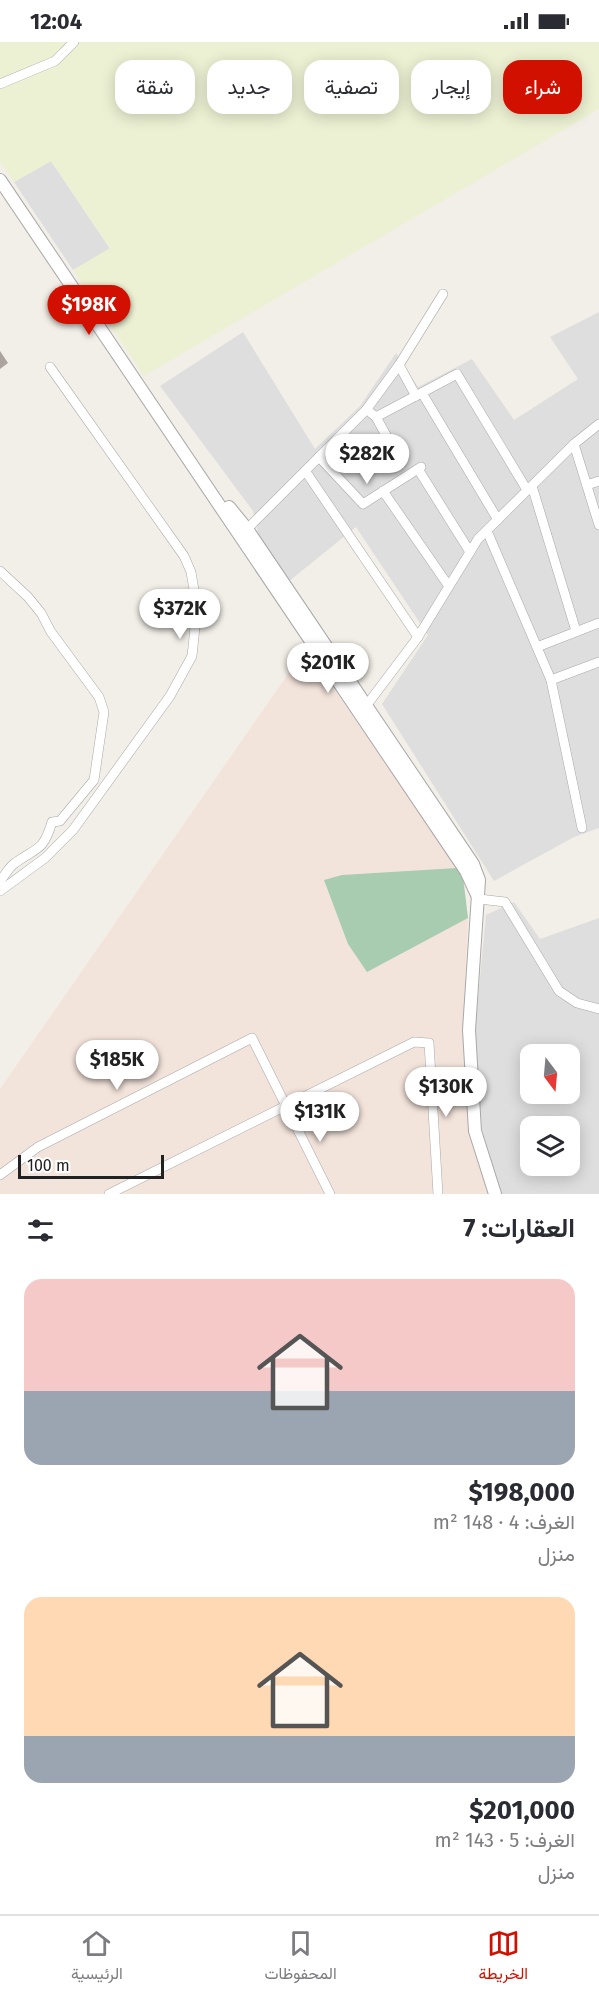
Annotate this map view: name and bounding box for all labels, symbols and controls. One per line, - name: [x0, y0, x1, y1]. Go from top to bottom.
- text: 12:04: [30, 8, 82, 35]
- chip: شقة: [115, 60, 195, 114]
- chip: جديد: [207, 60, 292, 114]
- chip: تصفية: [304, 60, 399, 114]
- chip: إيجار: [411, 60, 491, 114]
- chip: شراء: [503, 60, 582, 114]
- pin: $198K: [47, 285, 131, 336]
- text: $198K: [61, 292, 117, 316]
- pin: $282K: [325, 434, 409, 485]
- text: $282K: [339, 441, 395, 465]
- pin: $372K: [138, 589, 222, 640]
- text: $372K: [153, 596, 207, 620]
- pin: $201K: [286, 643, 370, 694]
- text: $201K: [301, 650, 355, 674]
- pin: $185K: [75, 1040, 159, 1091]
- north arrow: [520, 1044, 580, 1104]
- map controls: [520, 1044, 580, 1176]
- text: $185K: [90, 1047, 144, 1071]
- pin: $130K: [404, 1067, 488, 1118]
- text: $130K: [419, 1074, 473, 1098]
- pin: $131K: [278, 1092, 362, 1143]
- text: $131K: [294, 1099, 346, 1123]
- button: layers: [520, 1116, 580, 1176]
- scale bar: [18, 1152, 164, 1180]
- text: 100 m: [27, 1156, 70, 1175]
- text: العقارات: 7: [463, 1213, 575, 1244]
- icon: filters: [24, 1214, 57, 1247]
- icon: home: [246, 1318, 354, 1426]
- text: $198,000: [468, 1477, 575, 1508]
- text: الغرف: 4 · 148 m²: [433, 1510, 575, 1534]
- text: منزل: [538, 1542, 575, 1566]
- icon: home: [246, 1636, 354, 1744]
- text: $201,000: [469, 1795, 575, 1826]
- text: الغرف: 5 · 143 m²: [435, 1828, 575, 1852]
- text: منزل: [538, 1860, 575, 1884]
- tab: الرئيسية: [71, 1927, 123, 1988]
- tab: المحفوظات: [265, 1927, 337, 1988]
- tab: الخريطة: [479, 1927, 528, 1988]

